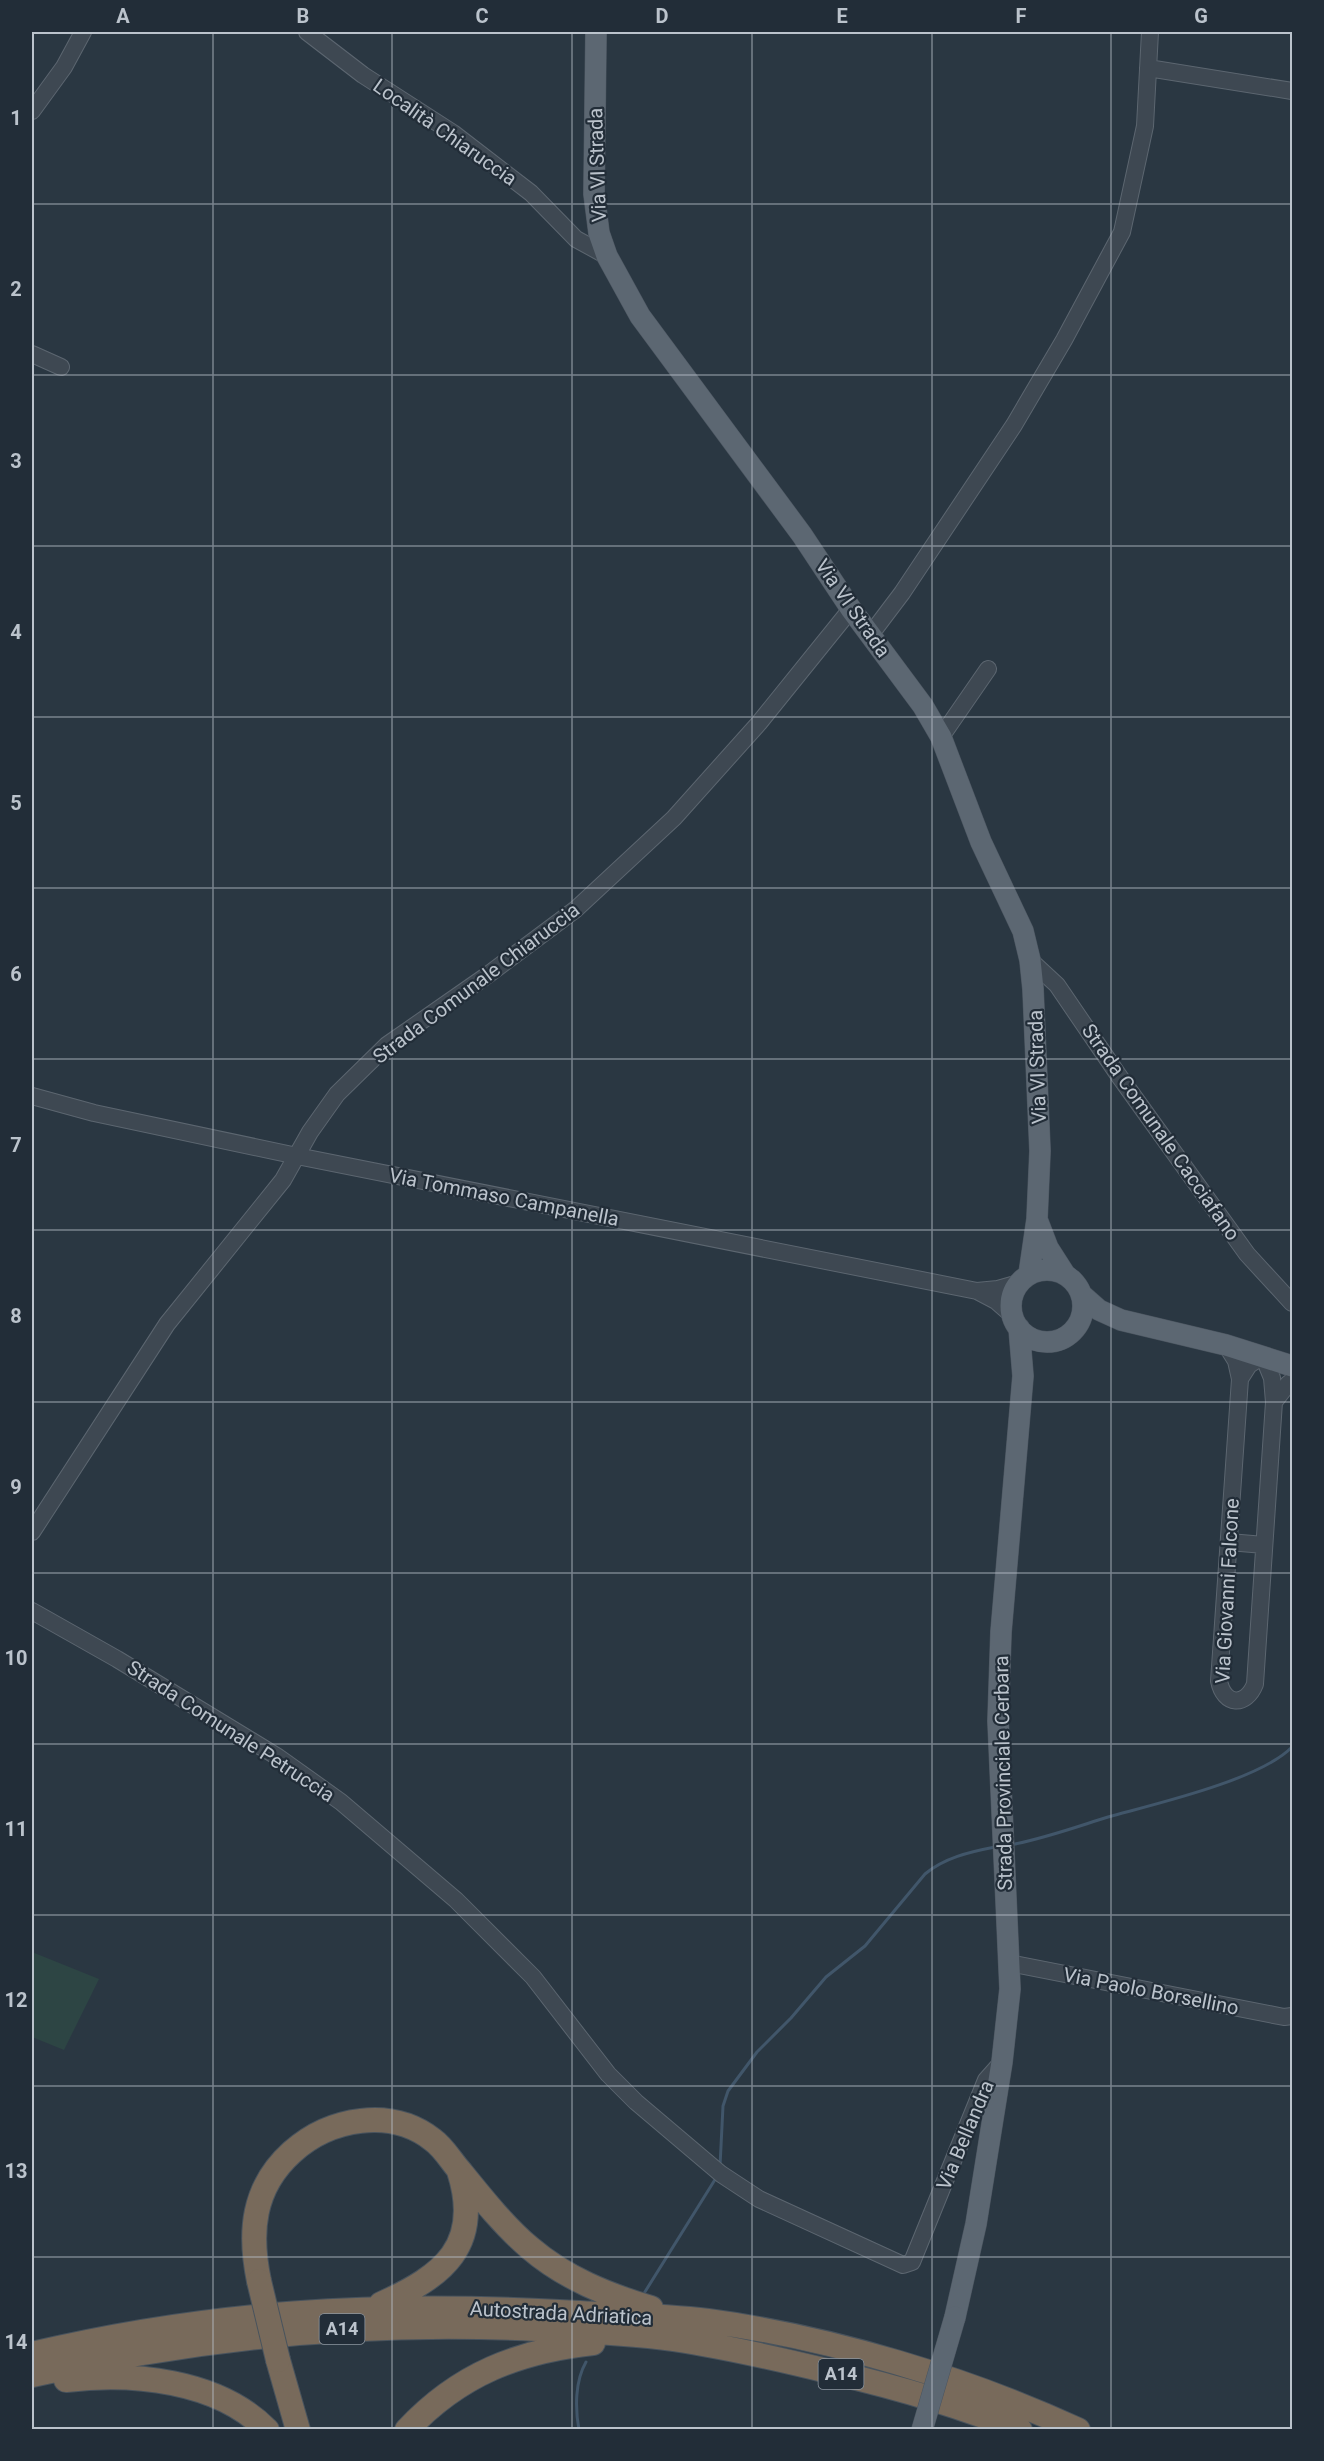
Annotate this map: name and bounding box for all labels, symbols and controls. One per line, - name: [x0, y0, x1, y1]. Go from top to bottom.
- text: A: [116, 4, 130, 28]
- text: B: [297, 4, 309, 28]
- text: C: [475, 4, 489, 28]
- text: D: [656, 4, 669, 28]
- text: E: [836, 4, 848, 28]
- text: F: [1016, 4, 1027, 28]
- text: G: [1194, 4, 1208, 28]
- street label: Località Chiaruccia: [369, 73, 521, 191]
- text: 1: [10, 106, 22, 130]
- street label: Via VI Strada: [583, 107, 611, 223]
- text: 2: [10, 277, 22, 301]
- text: 3: [10, 449, 22, 473]
- street label: Via VI Strada: [810, 554, 896, 662]
- text: 4: [10, 620, 22, 644]
- text: 5: [10, 791, 22, 815]
- street label: Strada Comunale Chiaruccia: [368, 897, 584, 1069]
- text: 6: [10, 962, 22, 986]
- street label: Via VI Strada: [1023, 1009, 1051, 1125]
- street label: Strada Comunale Cacciafano: [1077, 1019, 1245, 1245]
- text: 7: [10, 1133, 22, 1157]
- street label: Via Tommaso Campanella: [387, 1163, 621, 1231]
- text: 8: [10, 1304, 22, 1328]
- text: 9: [10, 1475, 22, 1499]
- street label: Via Giovanni Falcone: [1210, 1498, 1244, 1684]
- text: 10: [5, 1646, 27, 1670]
- street label: Strada Comunale Petruccia: [123, 1655, 339, 1807]
- street label: Strada Provinciale Cerbara: [989, 1655, 1017, 1891]
- text: 11: [5, 1817, 27, 1841]
- street label: Via Paolo Borsellino: [1061, 1962, 1241, 2020]
- text: 12: [5, 1988, 27, 2012]
- street label: Via Bellandra: [931, 2077, 999, 2193]
- text: 13: [5, 2159, 27, 2183]
- street label: Autostrada Adriatica: [469, 2296, 653, 2330]
- road number: A14: [320, 2314, 364, 2344]
- text: 14: [5, 2330, 27, 2354]
- road number: A14: [818, 2359, 864, 2389]

